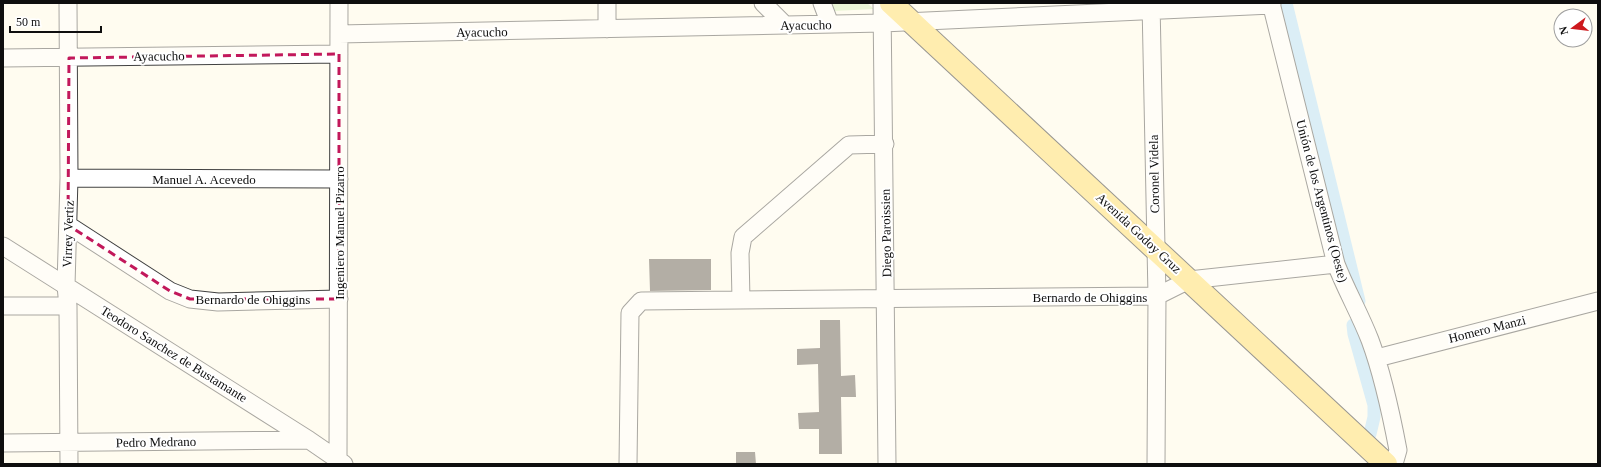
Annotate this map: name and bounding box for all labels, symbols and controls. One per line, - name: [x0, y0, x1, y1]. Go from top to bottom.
- scale bar: [10, 8, 101, 34]
- north arrow: [1553, 8, 1593, 48]
- text: 50 m: [16, 15, 41, 29]
- street label: Ayacucho: [780, 17, 832, 33]
- street label: Ayacucho: [456, 24, 508, 40]
- text: N: [1557, 25, 1570, 36]
- street label: Ayacucho: [133, 48, 185, 64]
- street label: Unión de los Argentinos (Oeste): [1293, 118, 1351, 284]
- street label: Coronel Videla: [1146, 134, 1162, 214]
- street label: Ingeniero Manuel Pizarro: [332, 166, 347, 300]
- street label: Manuel A. Acevedo: [152, 172, 256, 187]
- street label: Diego Paroissien: [878, 188, 894, 277]
- street label: Avenida Godoy Gruz: [1093, 190, 1185, 276]
- street label: Virrey Vertiz: [59, 200, 77, 268]
- street label: Bernardo de Ohiggins: [1033, 290, 1147, 305]
- street label: Bernardo de Ohiggins: [196, 292, 310, 307]
- street label: Teodoro Sanchez de Bustamante: [98, 303, 250, 405]
- street label: Homero Manzi: [1447, 312, 1528, 346]
- street label: Pedro Medrano: [116, 434, 196, 450]

